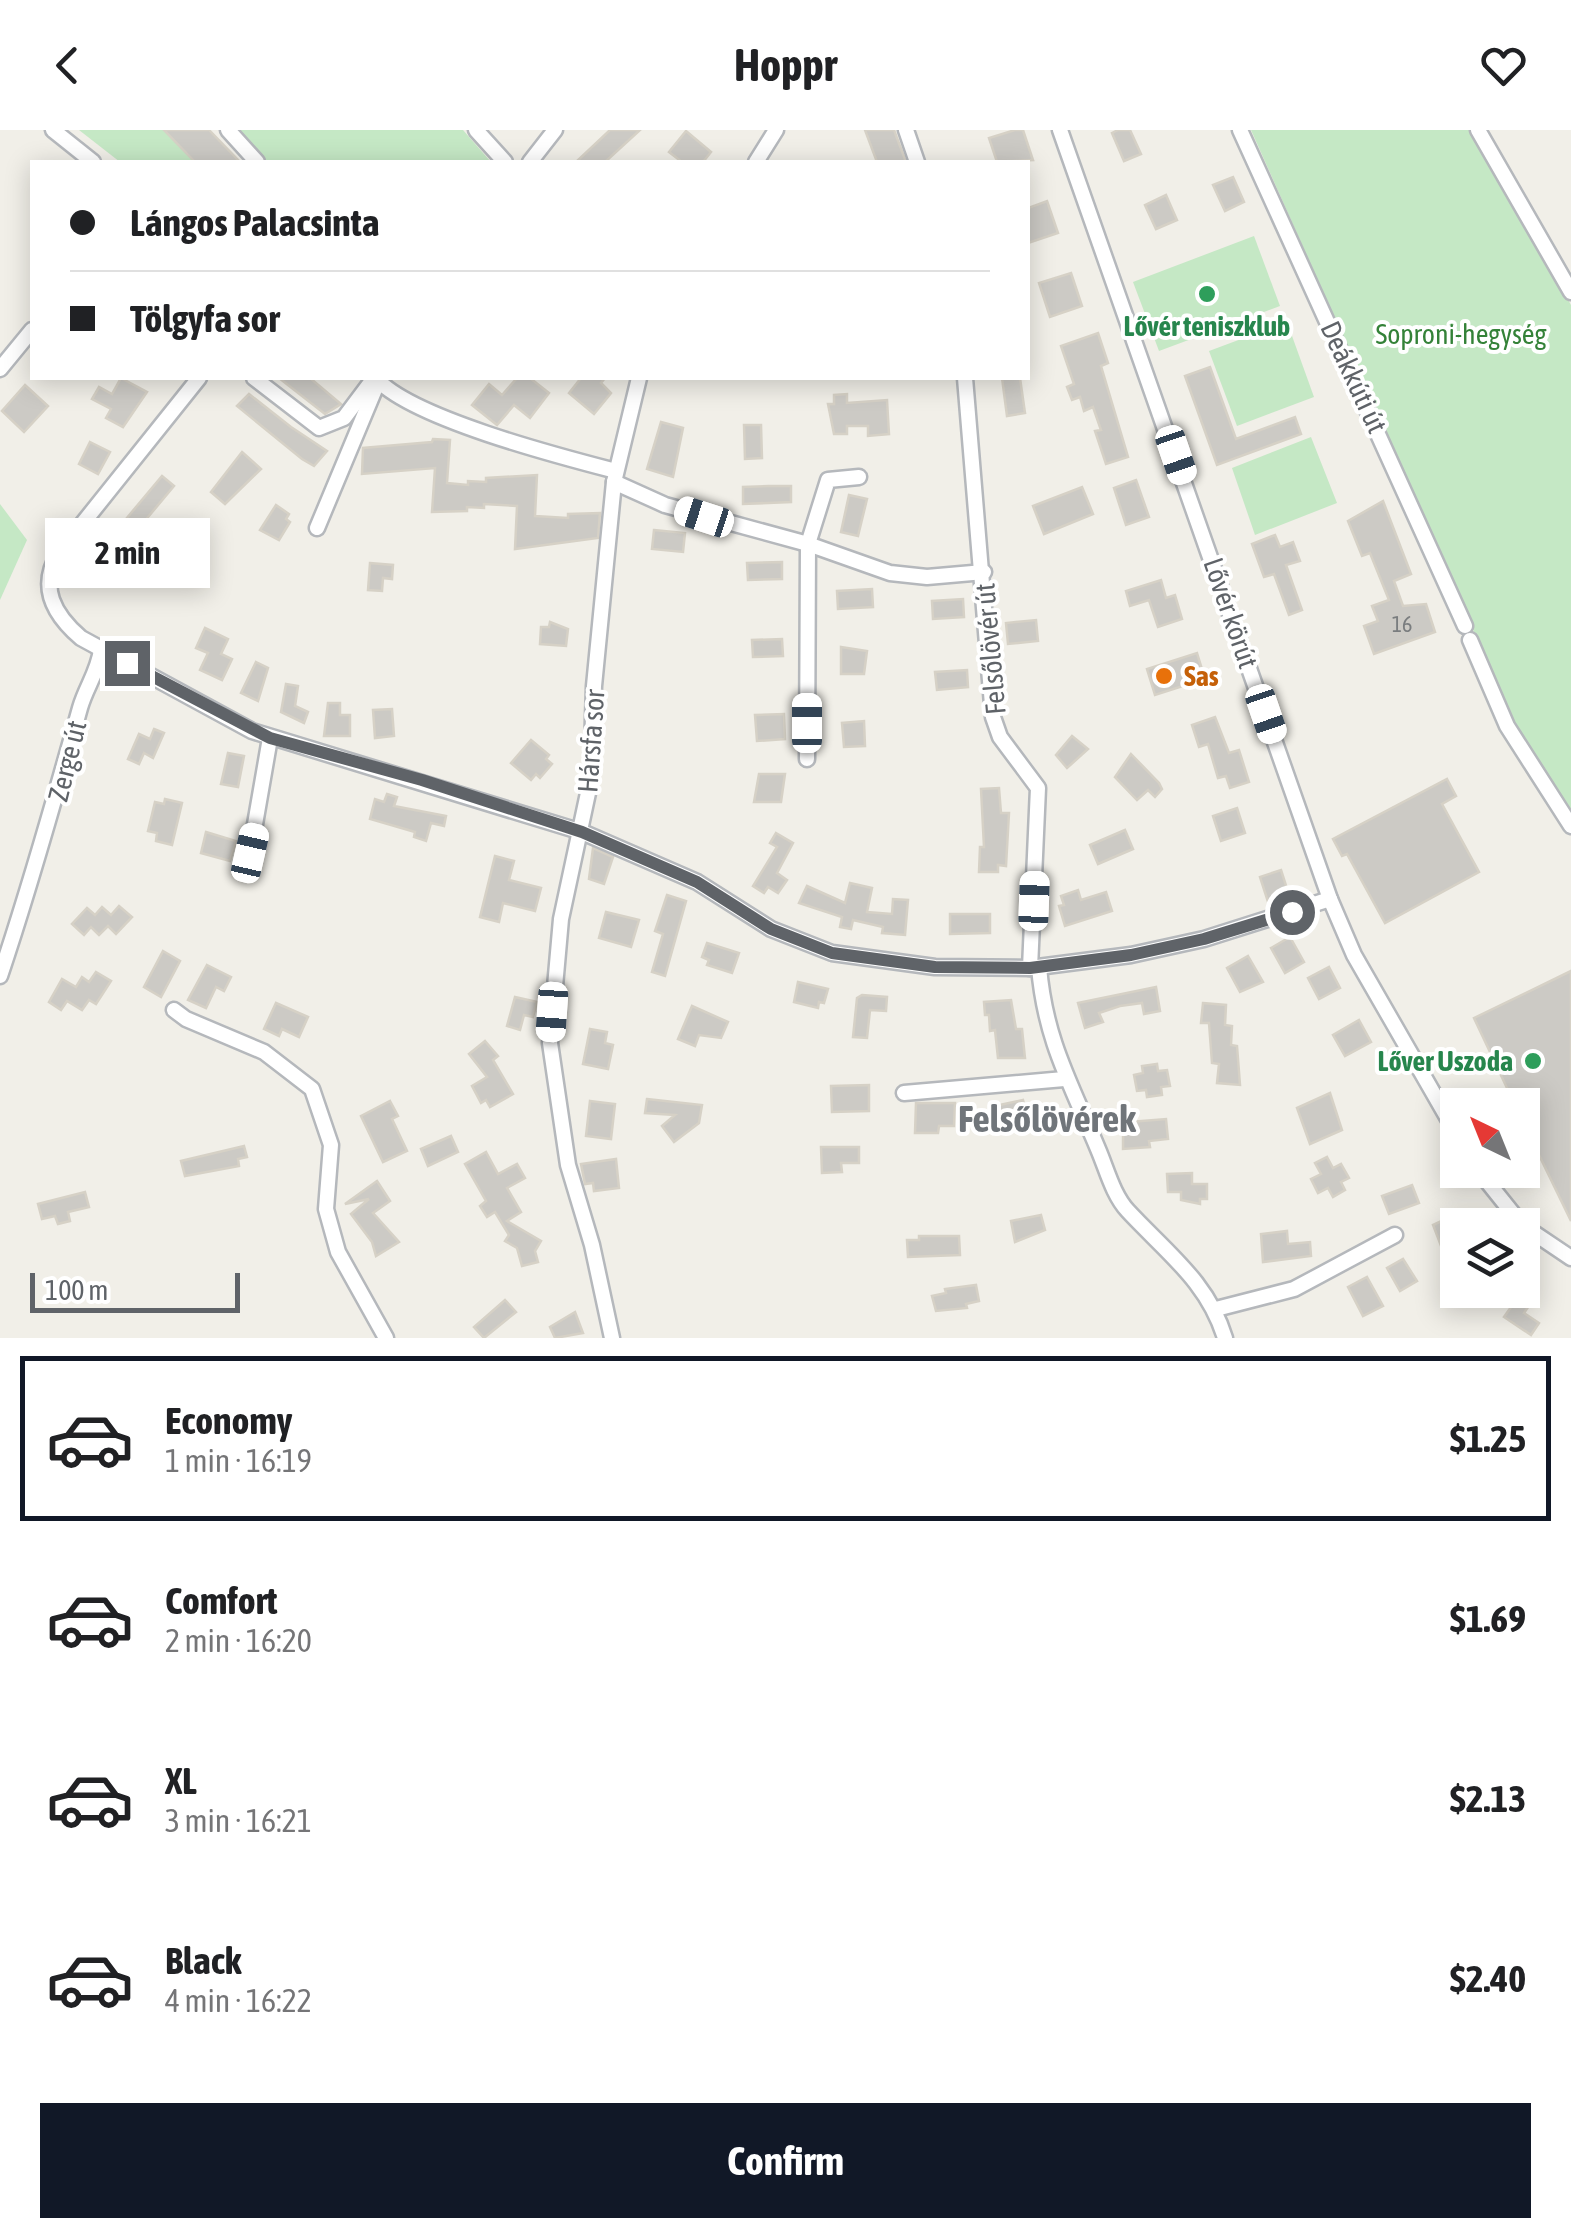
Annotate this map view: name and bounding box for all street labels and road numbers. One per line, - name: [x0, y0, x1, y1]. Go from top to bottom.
- street label: Deákkúti út: [1314, 316, 1394, 438]
- street label: Lővér körút: [1197, 554, 1265, 672]
- street label: Felsőlövér út: [968, 582, 1012, 716]
- street label: Hársfa sor: [571, 688, 611, 794]
- street label: Zerge út: [42, 717, 92, 805]

